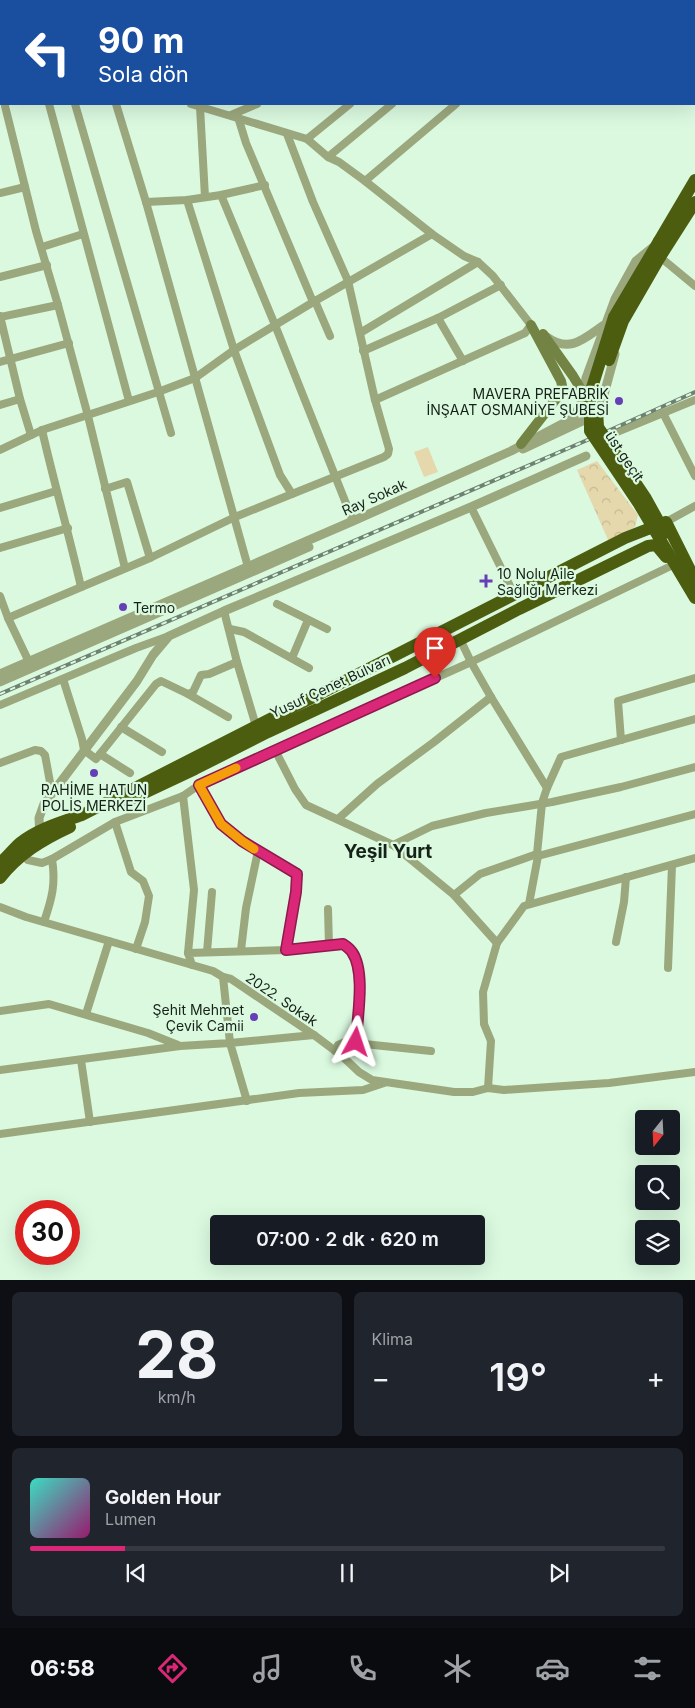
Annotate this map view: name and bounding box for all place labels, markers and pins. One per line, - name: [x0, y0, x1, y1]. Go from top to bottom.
- place label: MAVERA PREFABRİK İNŞAAT OSMANİYE ŞUBESİ: [427, 385, 610, 418]
- marker: MAVERA PREFABRİK İNŞAAT OSMANİYE ŞUBESİ: [613, 395, 625, 407]
- place label: 10 Nolu Aile Sağlığı Merkezi: [497, 565, 598, 598]
- marker: 10 Nolu Aile Sağlığı Merkezi: [479, 574, 493, 588]
- place label: Termo: [133, 599, 175, 616]
- marker: Termo: [117, 601, 129, 613]
- pin: [414, 627, 456, 678]
- marker: RAHİME HATUN POLİS MERKEZİ: [88, 767, 100, 779]
- place label: RAHİME HATUN POLİS MERKEZİ: [41, 781, 147, 814]
- place label: Şehit Mehmet Çevik Camii: [153, 1001, 244, 1034]
- marker: Şehit Mehmet Çevik Camii: [248, 1011, 260, 1023]

